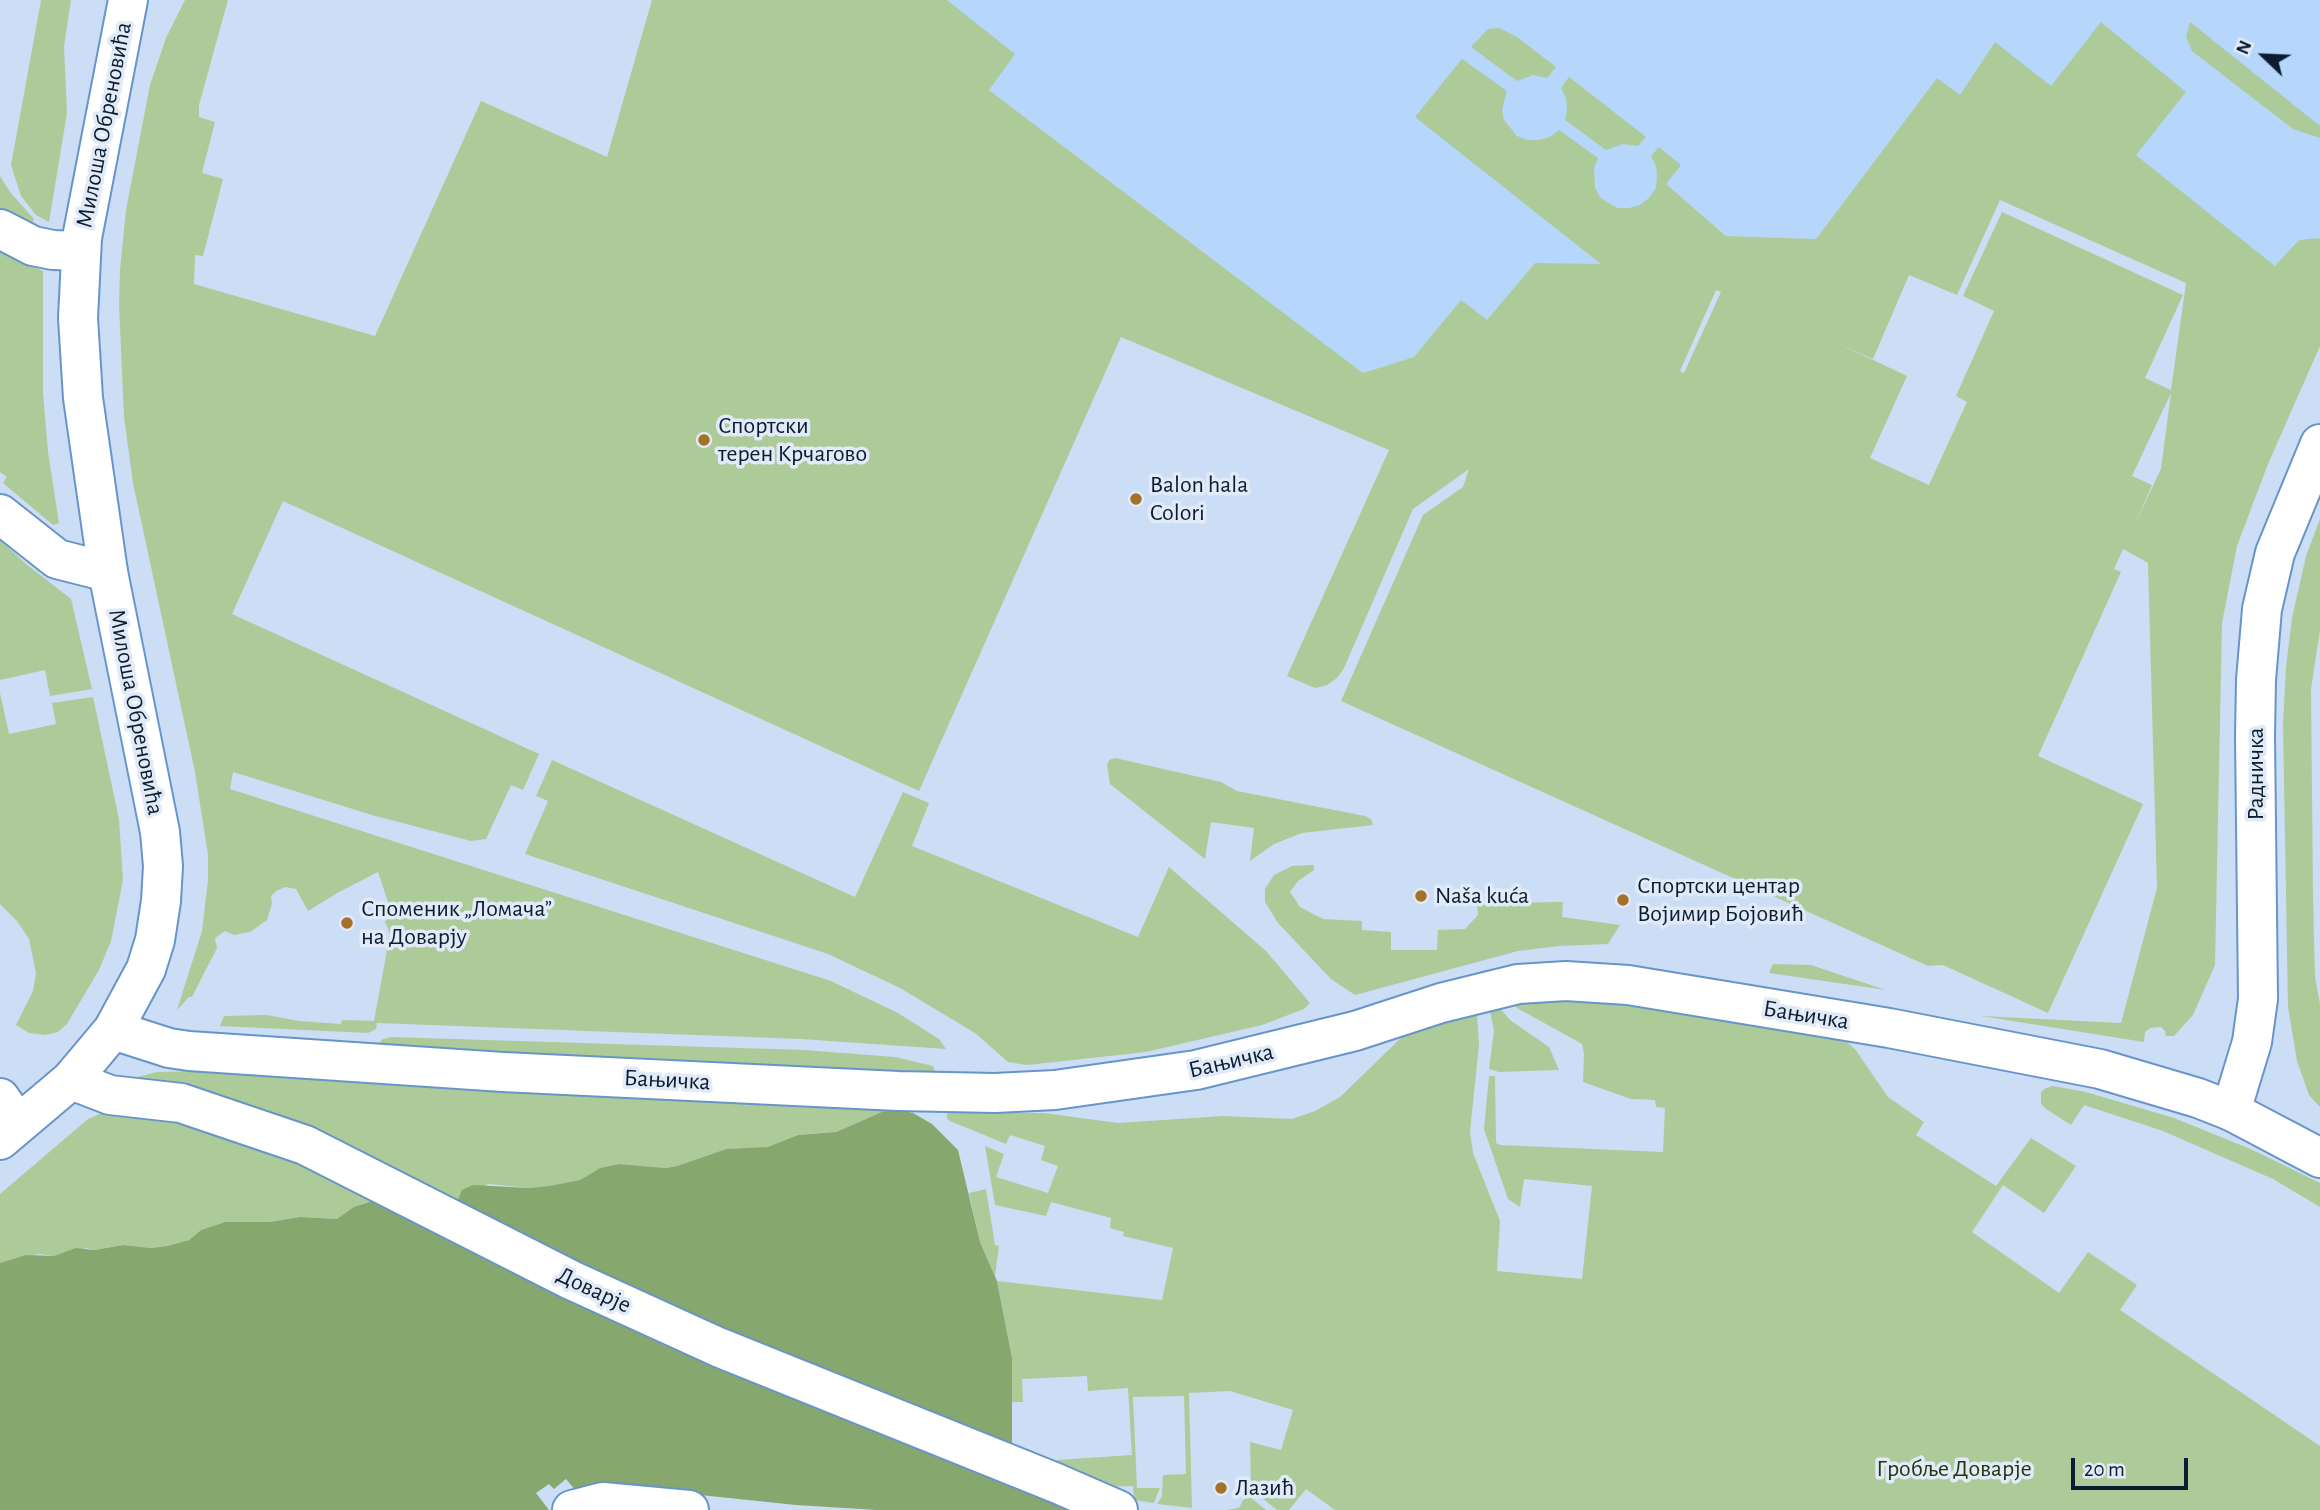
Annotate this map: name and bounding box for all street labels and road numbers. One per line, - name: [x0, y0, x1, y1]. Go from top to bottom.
- street label: Милоша Обреновића: [70, 20, 138, 230]
- street label: Милоша Обреновића: [102, 607, 170, 817]
- street label: Радничка: [2242, 728, 2270, 820]
- street label: Бањичка: [1761, 994, 1851, 1036]
- street label: Бањичка: [1186, 1037, 1276, 1085]
- street label: Бањичка: [623, 1063, 711, 1097]
- street label: Доварје: [552, 1260, 636, 1320]

